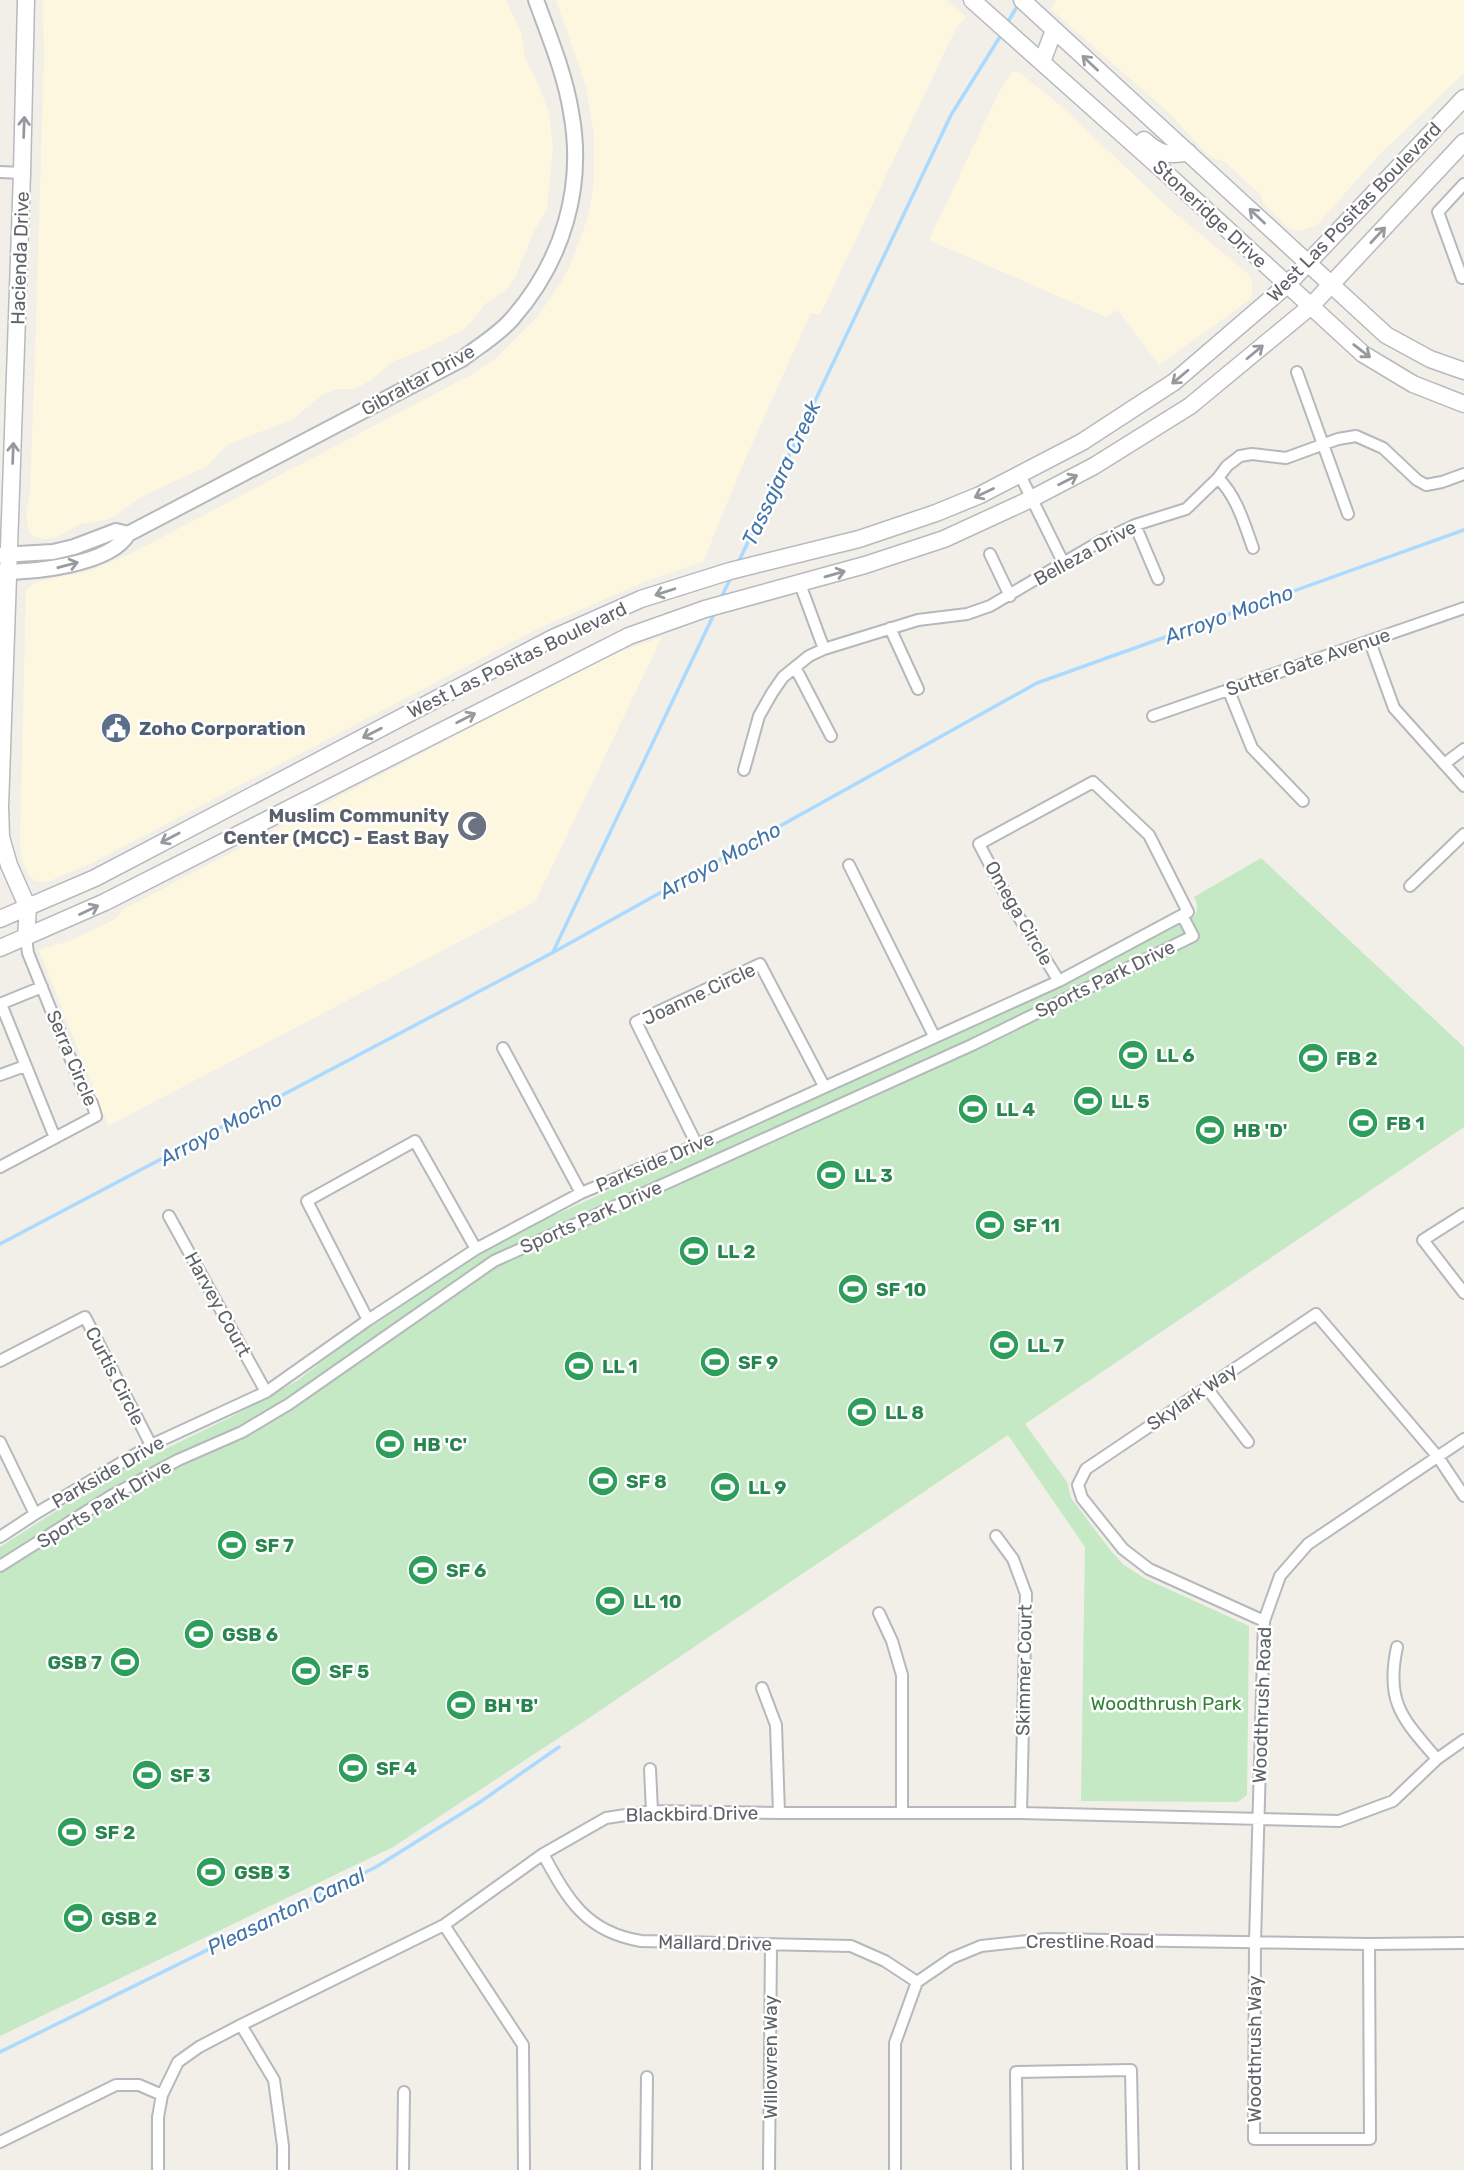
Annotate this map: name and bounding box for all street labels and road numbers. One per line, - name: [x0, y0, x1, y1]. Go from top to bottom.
- street label: West Las Positas Boulevard: [1262, 117, 1446, 307]
- street label: Stoneridge Drive: [1148, 155, 1272, 273]
- street label: Hacienda Drive: [6, 191, 34, 325]
- street label: Gibraltar Drive: [357, 339, 479, 421]
- street label: Belleza Drive: [1030, 515, 1140, 591]
- street label: West Las Positas Boulevard: [404, 597, 630, 723]
- street label: Sutter Gate Avenue: [1223, 623, 1393, 701]
- street label: Omega Circle: [980, 857, 1058, 969]
- street label: Sports Park Drive: [1031, 935, 1179, 1023]
- street label: Joanne Circle: [639, 958, 759, 1030]
- street label: Serra Circle: [42, 1007, 102, 1109]
- street label: Parkside Drive: [593, 1127, 717, 1197]
- street label: Sports Park Drive: [517, 1175, 665, 1259]
- street label: Harvey Court: [180, 1248, 256, 1361]
- street label: Curtis Circle: [80, 1323, 150, 1429]
- street label: Skylark Way: [1142, 1358, 1242, 1436]
- street label: Parkside Drive: [48, 1431, 168, 1513]
- street label: Sports Park Drive: [33, 1455, 175, 1553]
- street label: Skimmer Court: [1011, 1603, 1037, 1736]
- street label: Woodthrush Road: [1248, 1626, 1276, 1784]
- street label: Blackbird Drive: [625, 1801, 759, 1827]
- street label: Crestline Road: [1026, 1930, 1154, 1953]
- street label: Mallard Drive: [658, 1931, 772, 1955]
- street label: Woodthrush Way: [1243, 1976, 1266, 2122]
- street label: Willowren Way: [759, 1995, 782, 2119]

